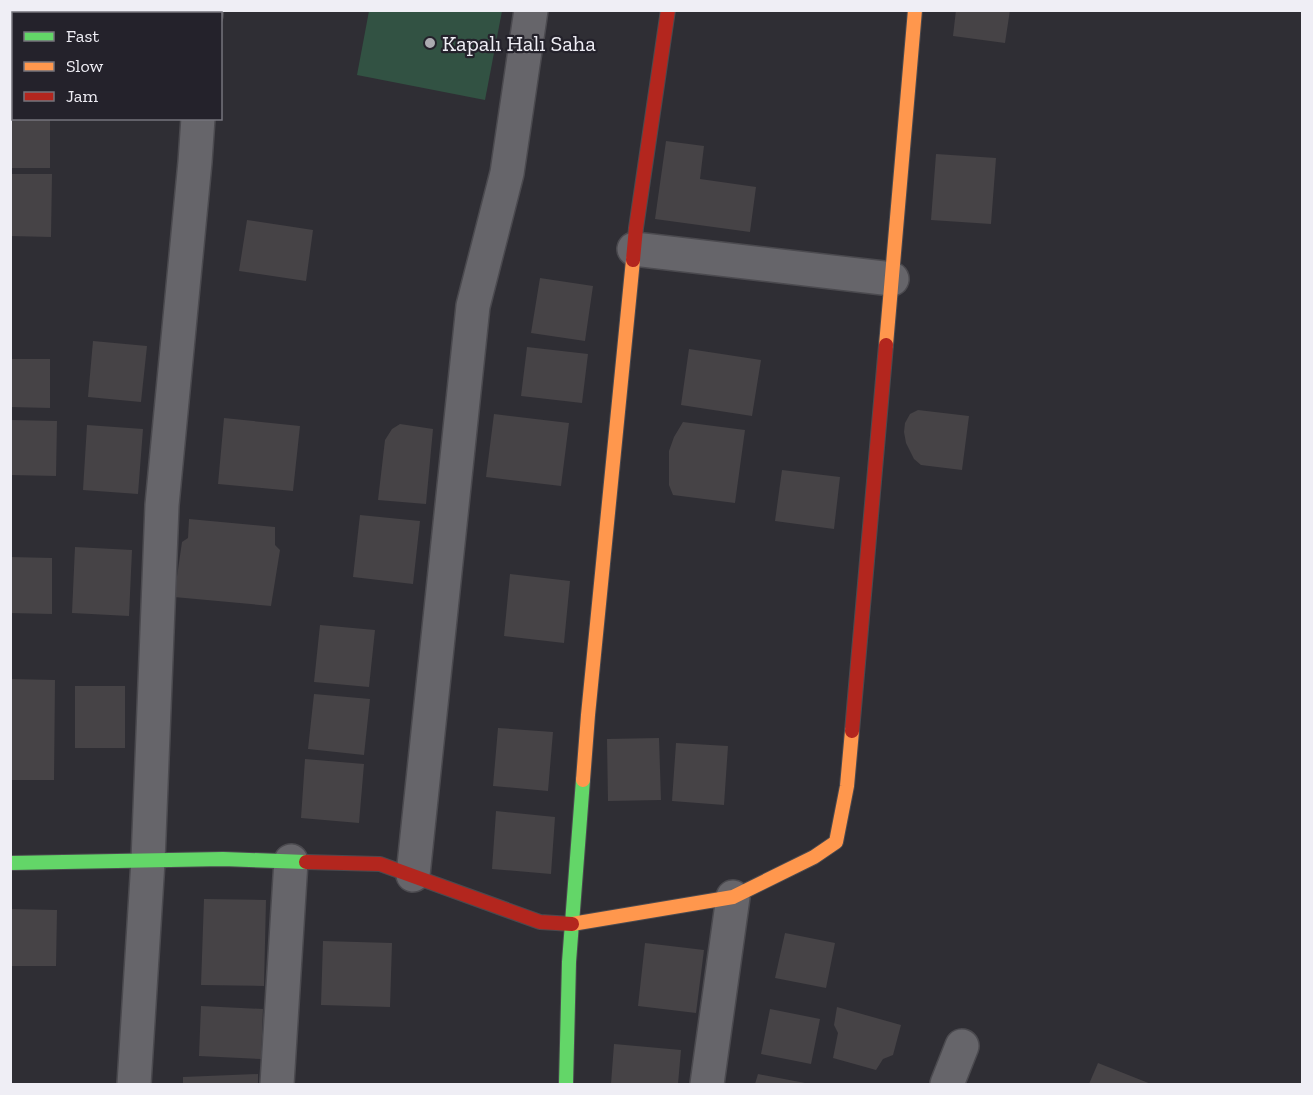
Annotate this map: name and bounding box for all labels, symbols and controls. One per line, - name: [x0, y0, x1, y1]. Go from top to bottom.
- legend: [12, 12, 222, 120]
- text: Fast: [66, 25, 99, 47]
- place label: Kapalı Halı Saha: [442, 30, 596, 57]
- marker: Kapalı Halı Saha: [423, 36, 437, 50]
- text: Slow: [66, 55, 103, 77]
- text: Jam: [66, 85, 98, 107]

